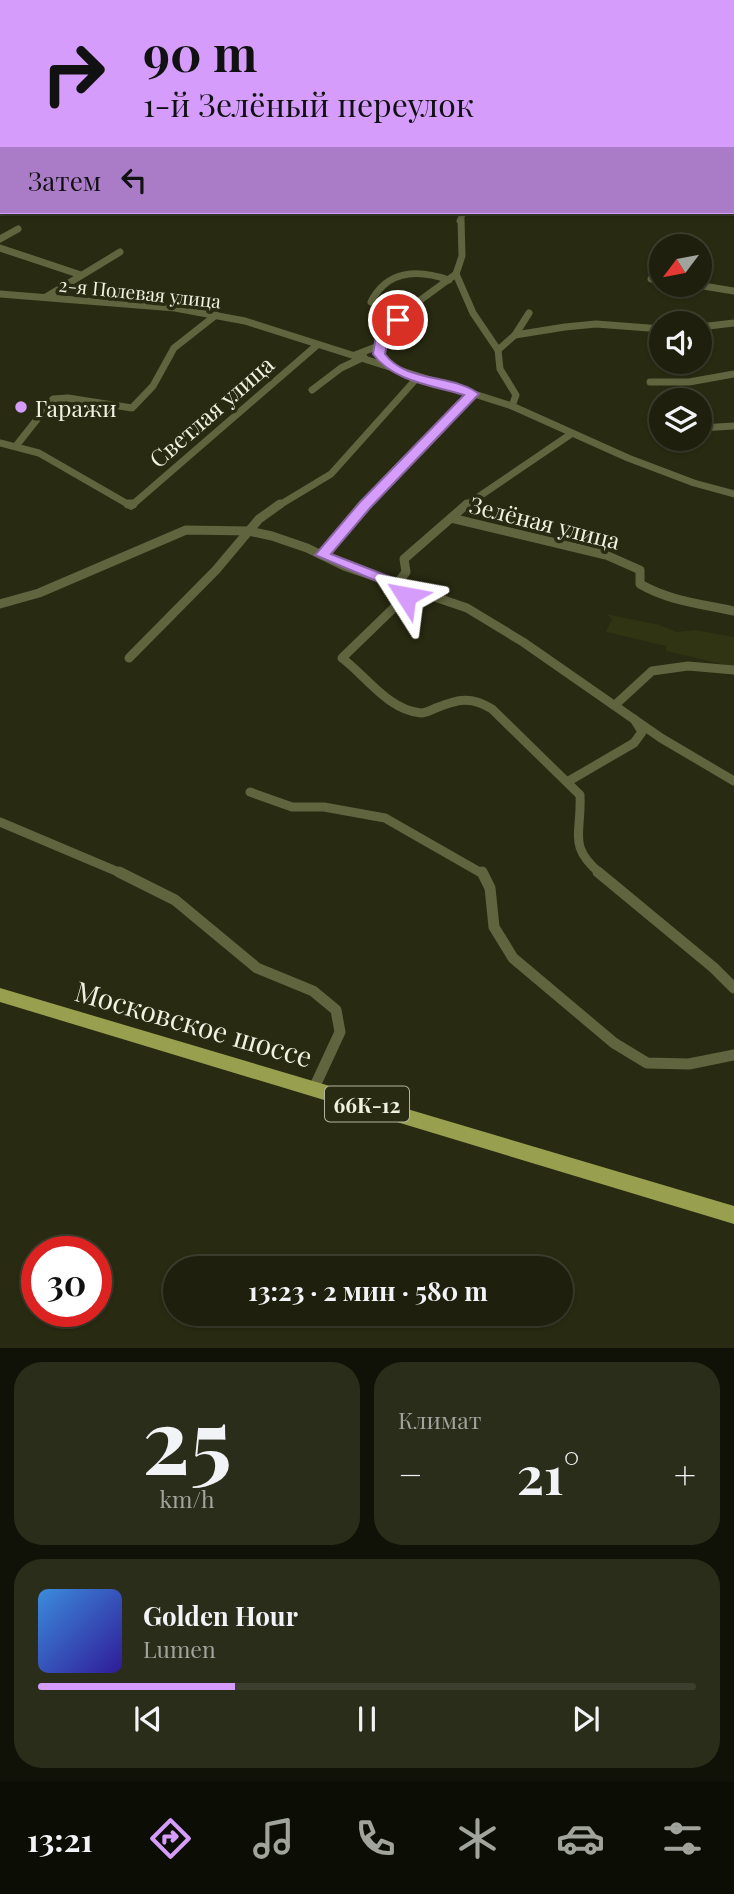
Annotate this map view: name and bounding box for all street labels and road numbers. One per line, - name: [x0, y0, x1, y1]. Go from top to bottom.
- street label: 2-я Полевая улица: [58, 271, 223, 314]
- street label: Светлая улица: [142, 348, 280, 474]
- street label: Зелёная улица: [467, 488, 624, 556]
- street label: Московское шоссе: [71, 971, 317, 1075]
- road number: 66К-12: [325, 1086, 409, 1122]

